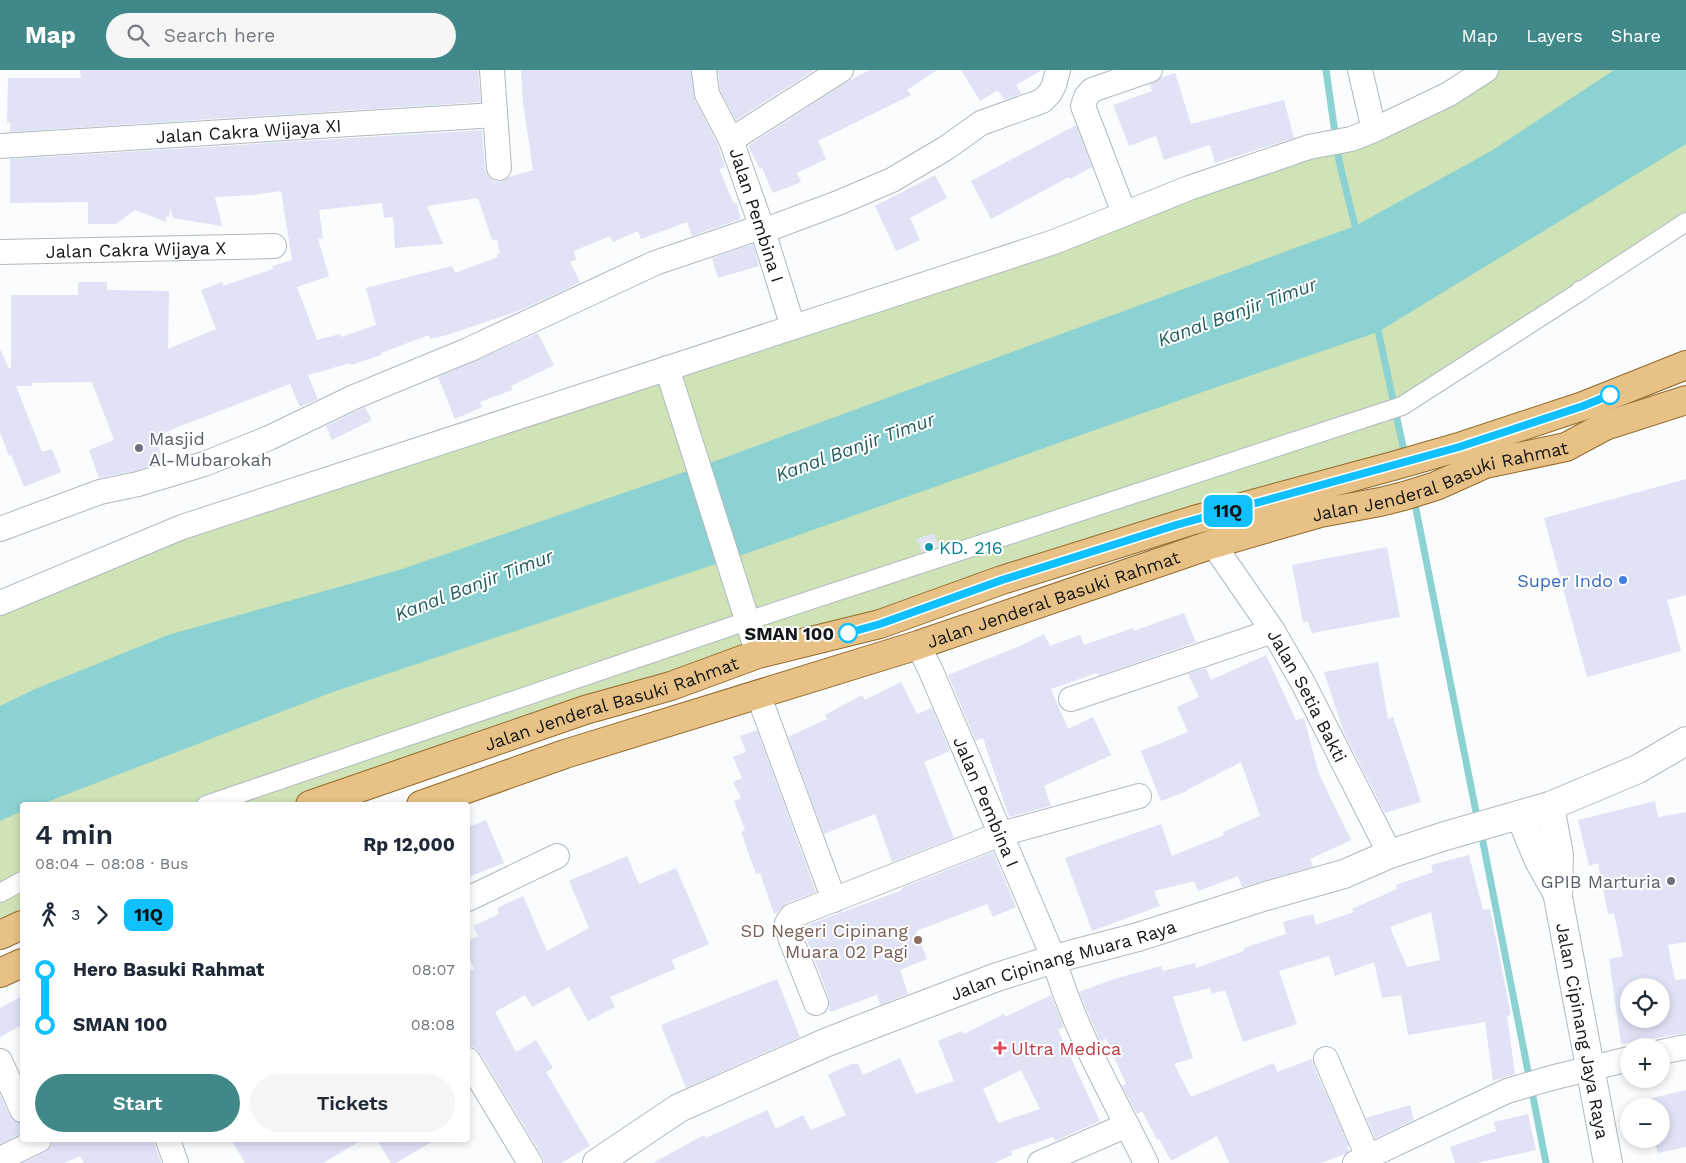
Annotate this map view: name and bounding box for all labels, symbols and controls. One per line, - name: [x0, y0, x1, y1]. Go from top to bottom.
- search box: [106, 13, 456, 58]
- text: Map: [25, 21, 76, 49]
- icon: search: [124, 21, 152, 49]
- text: Search here: [164, 24, 275, 47]
- text: Map: [1461, 25, 1498, 46]
- text: Layers: [1526, 25, 1583, 46]
- text: Share: [1611, 25, 1661, 46]
- street label: Jalan Cakra Wijaya XI: [155, 114, 342, 147]
- street label: Jalan Pembina I: [725, 145, 789, 285]
- street label: Jalan Cakra Wijaya X: [45, 237, 227, 261]
- water label: Kanal Banjir Timur: [1154, 272, 1320, 352]
- unlabelled marker: [1600, 385, 1620, 405]
- water label: Kanal Banjir Timur: [772, 407, 938, 487]
- place label: Masjid Al-Mubarokah: [149, 428, 272, 470]
- street label: Jalan Jenderal Basuki Rahmat: [1309, 436, 1570, 525]
- marker: Masjid Al-Mubarokah: [133, 442, 145, 454]
- line badge: 11Q: [1199, 495, 1257, 527]
- text: 11Q: [1214, 500, 1242, 521]
- place label: KD. 216: [939, 537, 1003, 558]
- marker: KD. 216: [923, 541, 935, 553]
- water label: Kanal Banjir Timur: [392, 544, 557, 626]
- street label: Jalan Jenderal Basuki Rahmat: [924, 546, 1183, 652]
- place label: Super Indo: [1517, 570, 1613, 591]
- marker: Super Indo: [1617, 574, 1629, 586]
- place label: SMAN 100: [745, 623, 834, 644]
- marker: SMAN 100: [838, 623, 858, 643]
- street label: Jalan Setia Bakti: [1264, 625, 1352, 765]
- street label: Jalan Jenderal Basuki Rahmat: [481, 652, 741, 755]
- street label: Jalan Pembina I: [950, 733, 1024, 870]
- text: 4 min: [35, 818, 113, 851]
- text: Rp 12,000: [363, 833, 455, 856]
- text: 08:04 – 08:08 · Bus: [35, 854, 188, 873]
- place label: GPIB Marturia: [1541, 871, 1661, 892]
- marker: GPIB Marturia: [1665, 875, 1677, 887]
- icon: walk: [35, 901, 63, 929]
- icon: forward: [88, 901, 116, 929]
- text: 11Q: [134, 904, 163, 925]
- text: 3: [71, 905, 80, 924]
- street label: Jalan Cipinang Muara Raya: [947, 915, 1178, 1004]
- place label: SD Negeri Cipinang Muara 02 Pagi: [740, 920, 908, 962]
- street label: Jalan Cipinang Jaya Raya: [1553, 921, 1614, 1141]
- marker: SD Negeri Cipinang Muara 02 Pagi: [912, 934, 924, 946]
- text: Hero Basuki Rahmat: [73, 958, 264, 981]
- text: 08:07: [412, 960, 455, 979]
- map controls: [1620, 978, 1670, 1148]
- button: locate: [1620, 978, 1670, 1028]
- text: SMAN 100: [73, 1013, 167, 1036]
- text: 08:08: [411, 1015, 455, 1034]
- place label: Ultra Medica: [1011, 1038, 1121, 1059]
- button: +: [1620, 1038, 1670, 1088]
- marker: Ultra Medica: [993, 1041, 1007, 1055]
- button: Start: [35, 1074, 240, 1132]
- button: Tickets: [250, 1074, 455, 1132]
- button: −: [1620, 1098, 1670, 1148]

